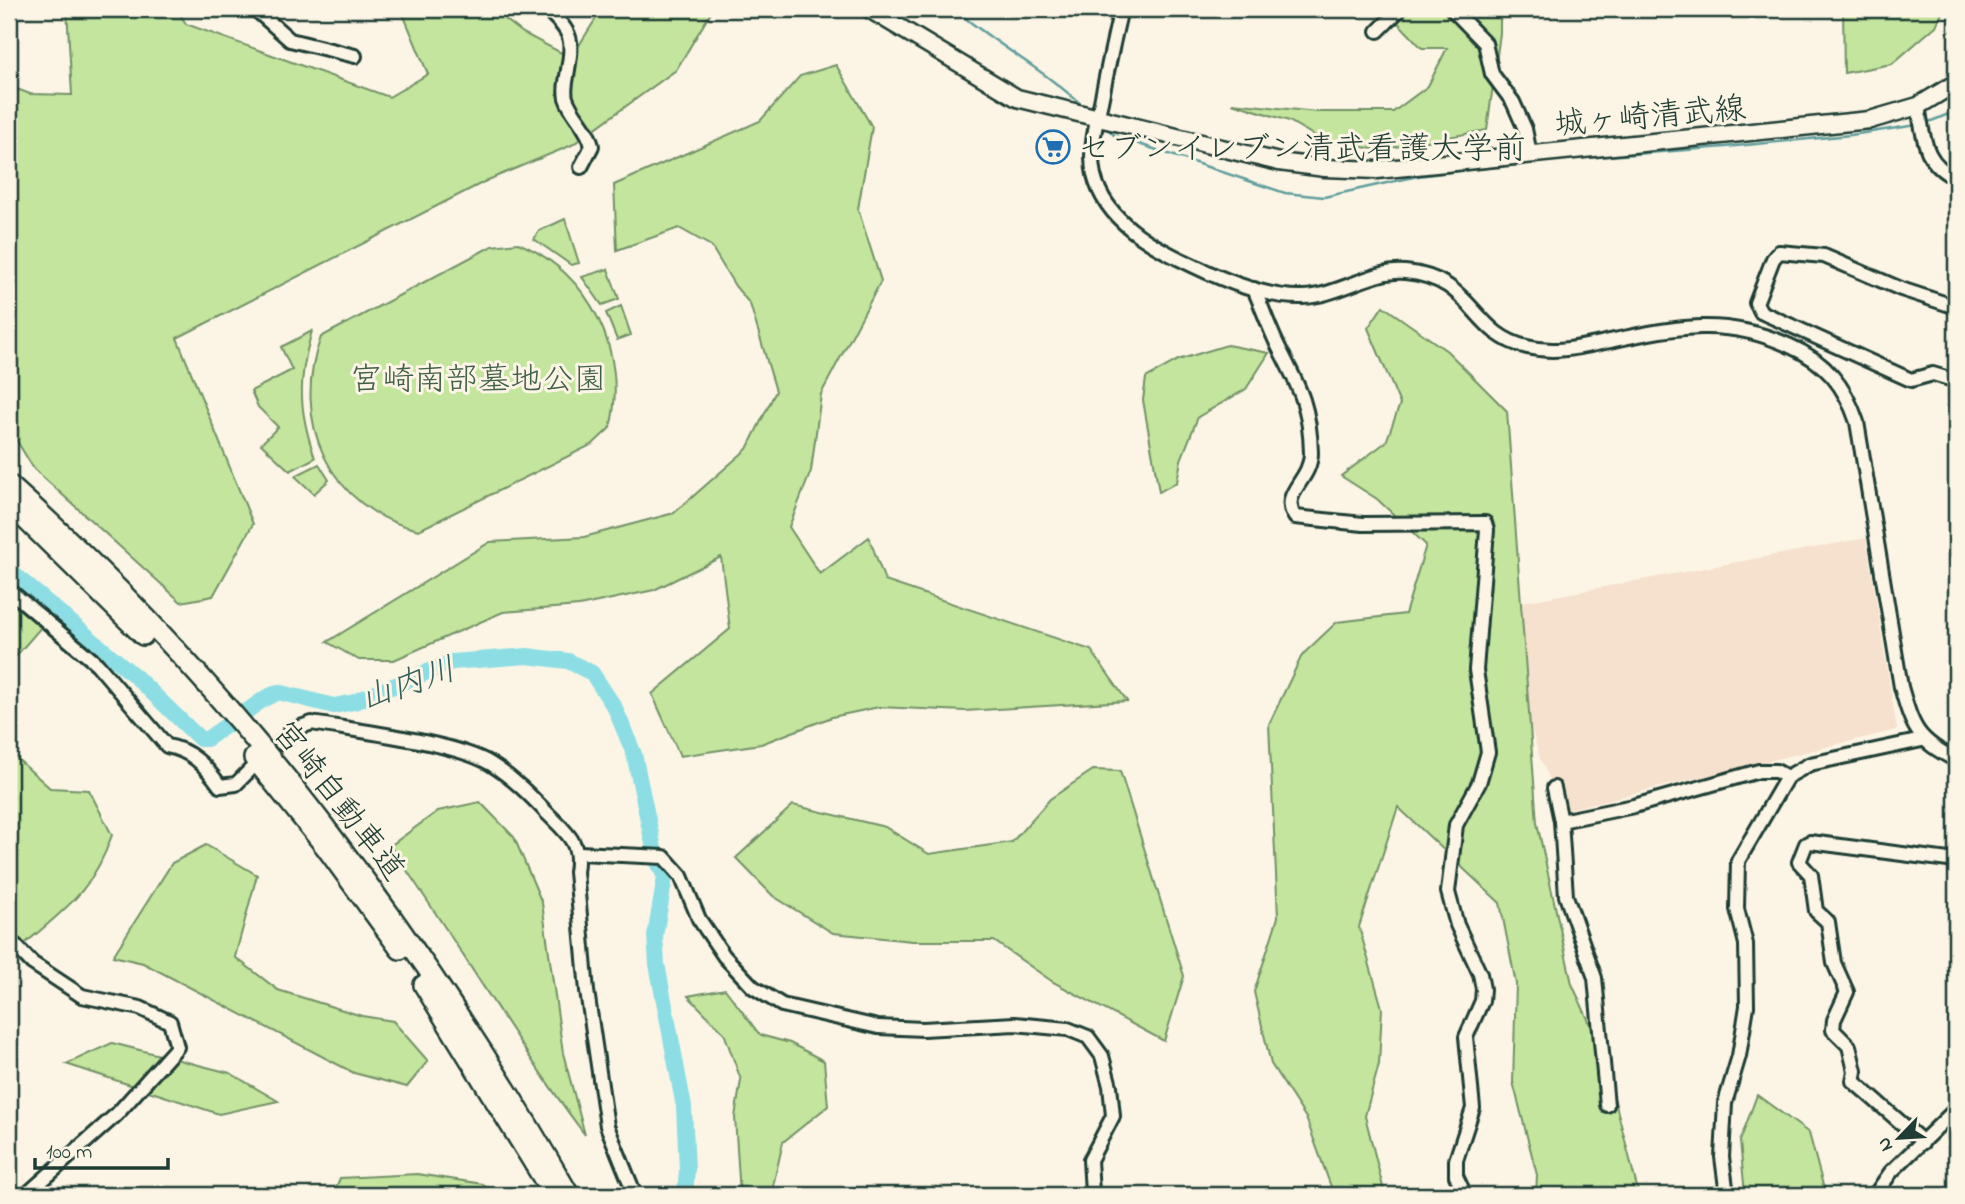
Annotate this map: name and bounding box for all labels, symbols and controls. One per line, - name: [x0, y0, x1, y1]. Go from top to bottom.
- street label: 城ヶ崎清武線: [1553, 87, 1748, 150]
- place label: セブンイレブン清武看護大学前: [1078, 127, 1526, 174]
- supermarket icon: セブンイレブン清武看護大学前: [1034, 128, 1072, 166]
- park label: 宮崎南部墓地公園: [350, 358, 606, 405]
- water label: 山内川: [354, 647, 463, 725]
- street label: 宮崎自動車道: [260, 712, 415, 892]
- north arrow: [1864, 1102, 1934, 1172]
- scale bar: [35, 1127, 168, 1171]
- text: N: [1871, 1132, 1901, 1156]
- text: 100 m: [46, 1138, 92, 1168]

